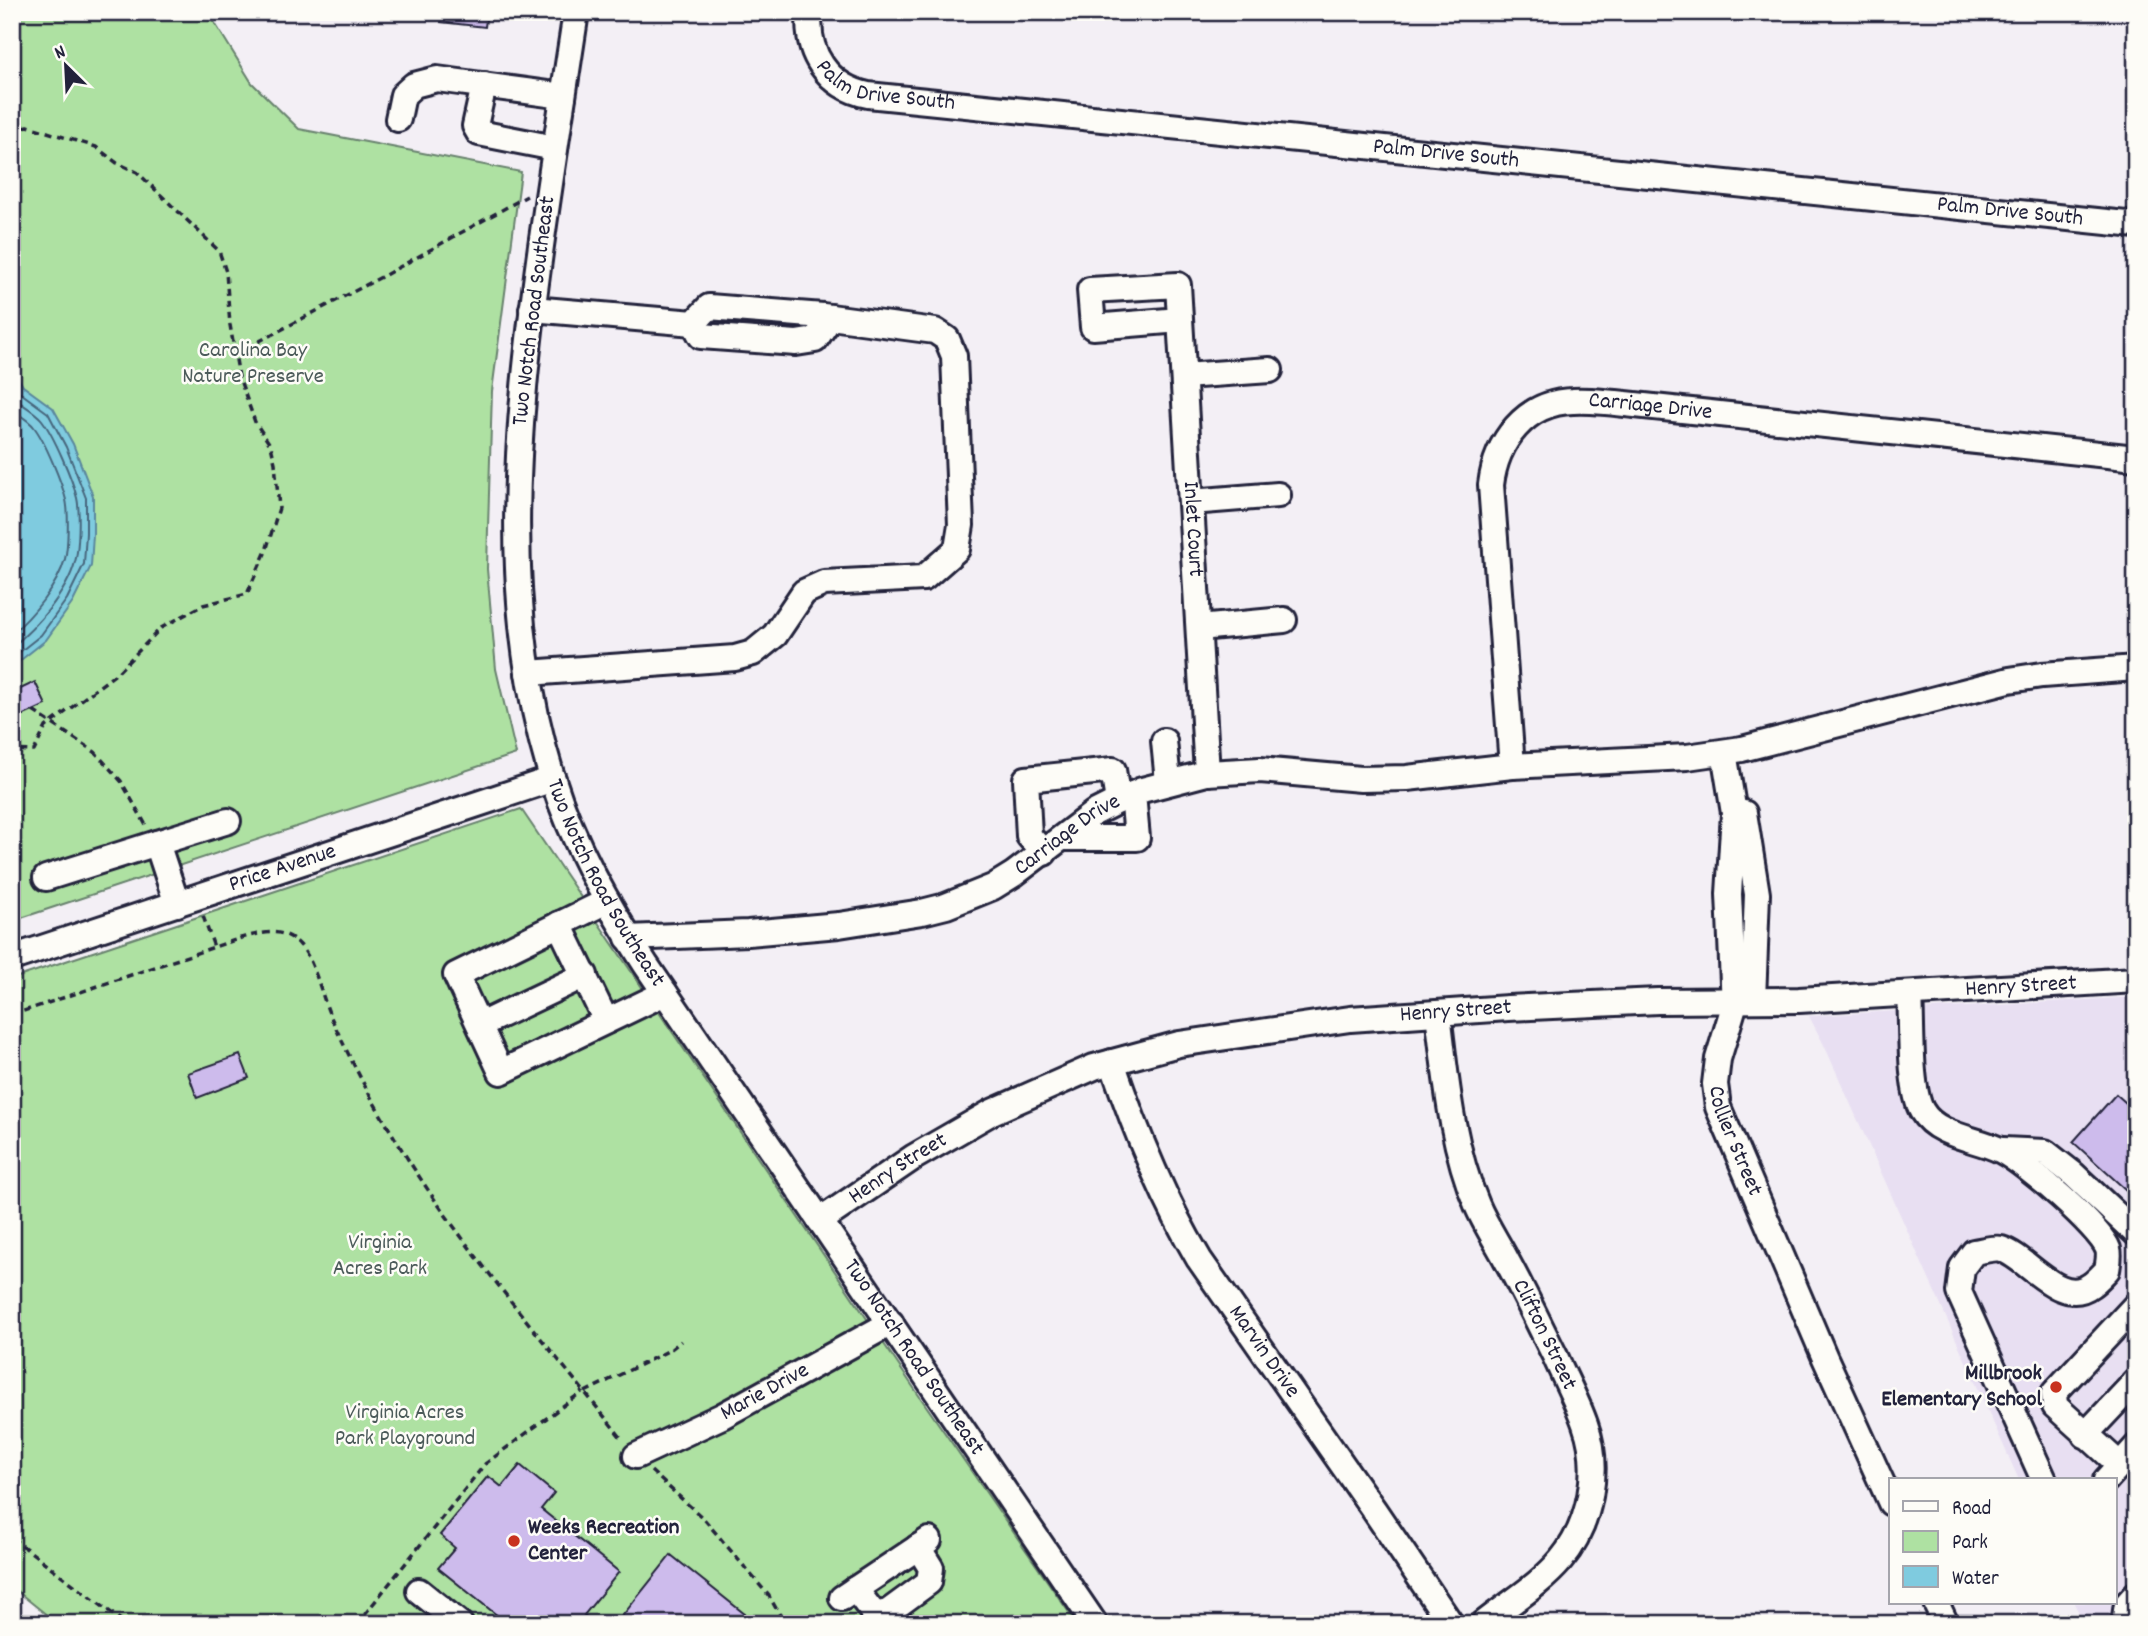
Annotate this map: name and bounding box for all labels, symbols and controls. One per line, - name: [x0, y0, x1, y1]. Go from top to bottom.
- north arrow: [32, 32, 102, 102]
- text: N: [51, 39, 70, 68]
- street label: Palm Drive South: [807, 53, 957, 120]
- street label: Palm Drive South: [1371, 130, 1521, 178]
- street label: Palm Drive South: [1935, 188, 2085, 236]
- street label: Two Notch Road Southeast: [505, 194, 565, 428]
- park label: Carolina Bay Nature Preserve: [182, 335, 324, 394]
- street label: Carriage Drive: [1588, 384, 1714, 430]
- street label: Inlet Court: [1173, 480, 1212, 578]
- street label: Two Notch Road Southeast: [537, 775, 673, 994]
- street label: Carriage Drive: [1007, 786, 1126, 884]
- street label: Price Avenue: [225, 835, 340, 902]
- street label: Henry Street: [1964, 967, 2078, 1007]
- street label: Henry Street: [1399, 991, 1512, 1032]
- street label: Collier Street: [1699, 1084, 1771, 1201]
- street label: Henry Street: [842, 1125, 954, 1213]
- park label: Virginia Acres Park: [333, 1227, 427, 1286]
- street label: Two Notch Road Southeast: [835, 1253, 992, 1462]
- street label: Clifton Street: [1503, 1274, 1585, 1396]
- street label: Marvin Drive: [1220, 1299, 1308, 1405]
- street label: Marie Drive: [715, 1355, 815, 1430]
- place label: Millbrook Elementary School: [1881, 1358, 2043, 1417]
- marker: Millbrook Elementary School: [2048, 1379, 2064, 1395]
- park label: Virginia Acres Park Playground: [335, 1397, 475, 1456]
- legend: [1889, 1478, 2116, 1604]
- text: Road: [1952, 1495, 1991, 1525]
- place label: Weeks Recreation Center: [528, 1512, 680, 1571]
- text: Park: [1952, 1529, 1988, 1559]
- marker: Weeks Recreation Center: [506, 1533, 522, 1549]
- text: Water: [1952, 1565, 1999, 1595]

